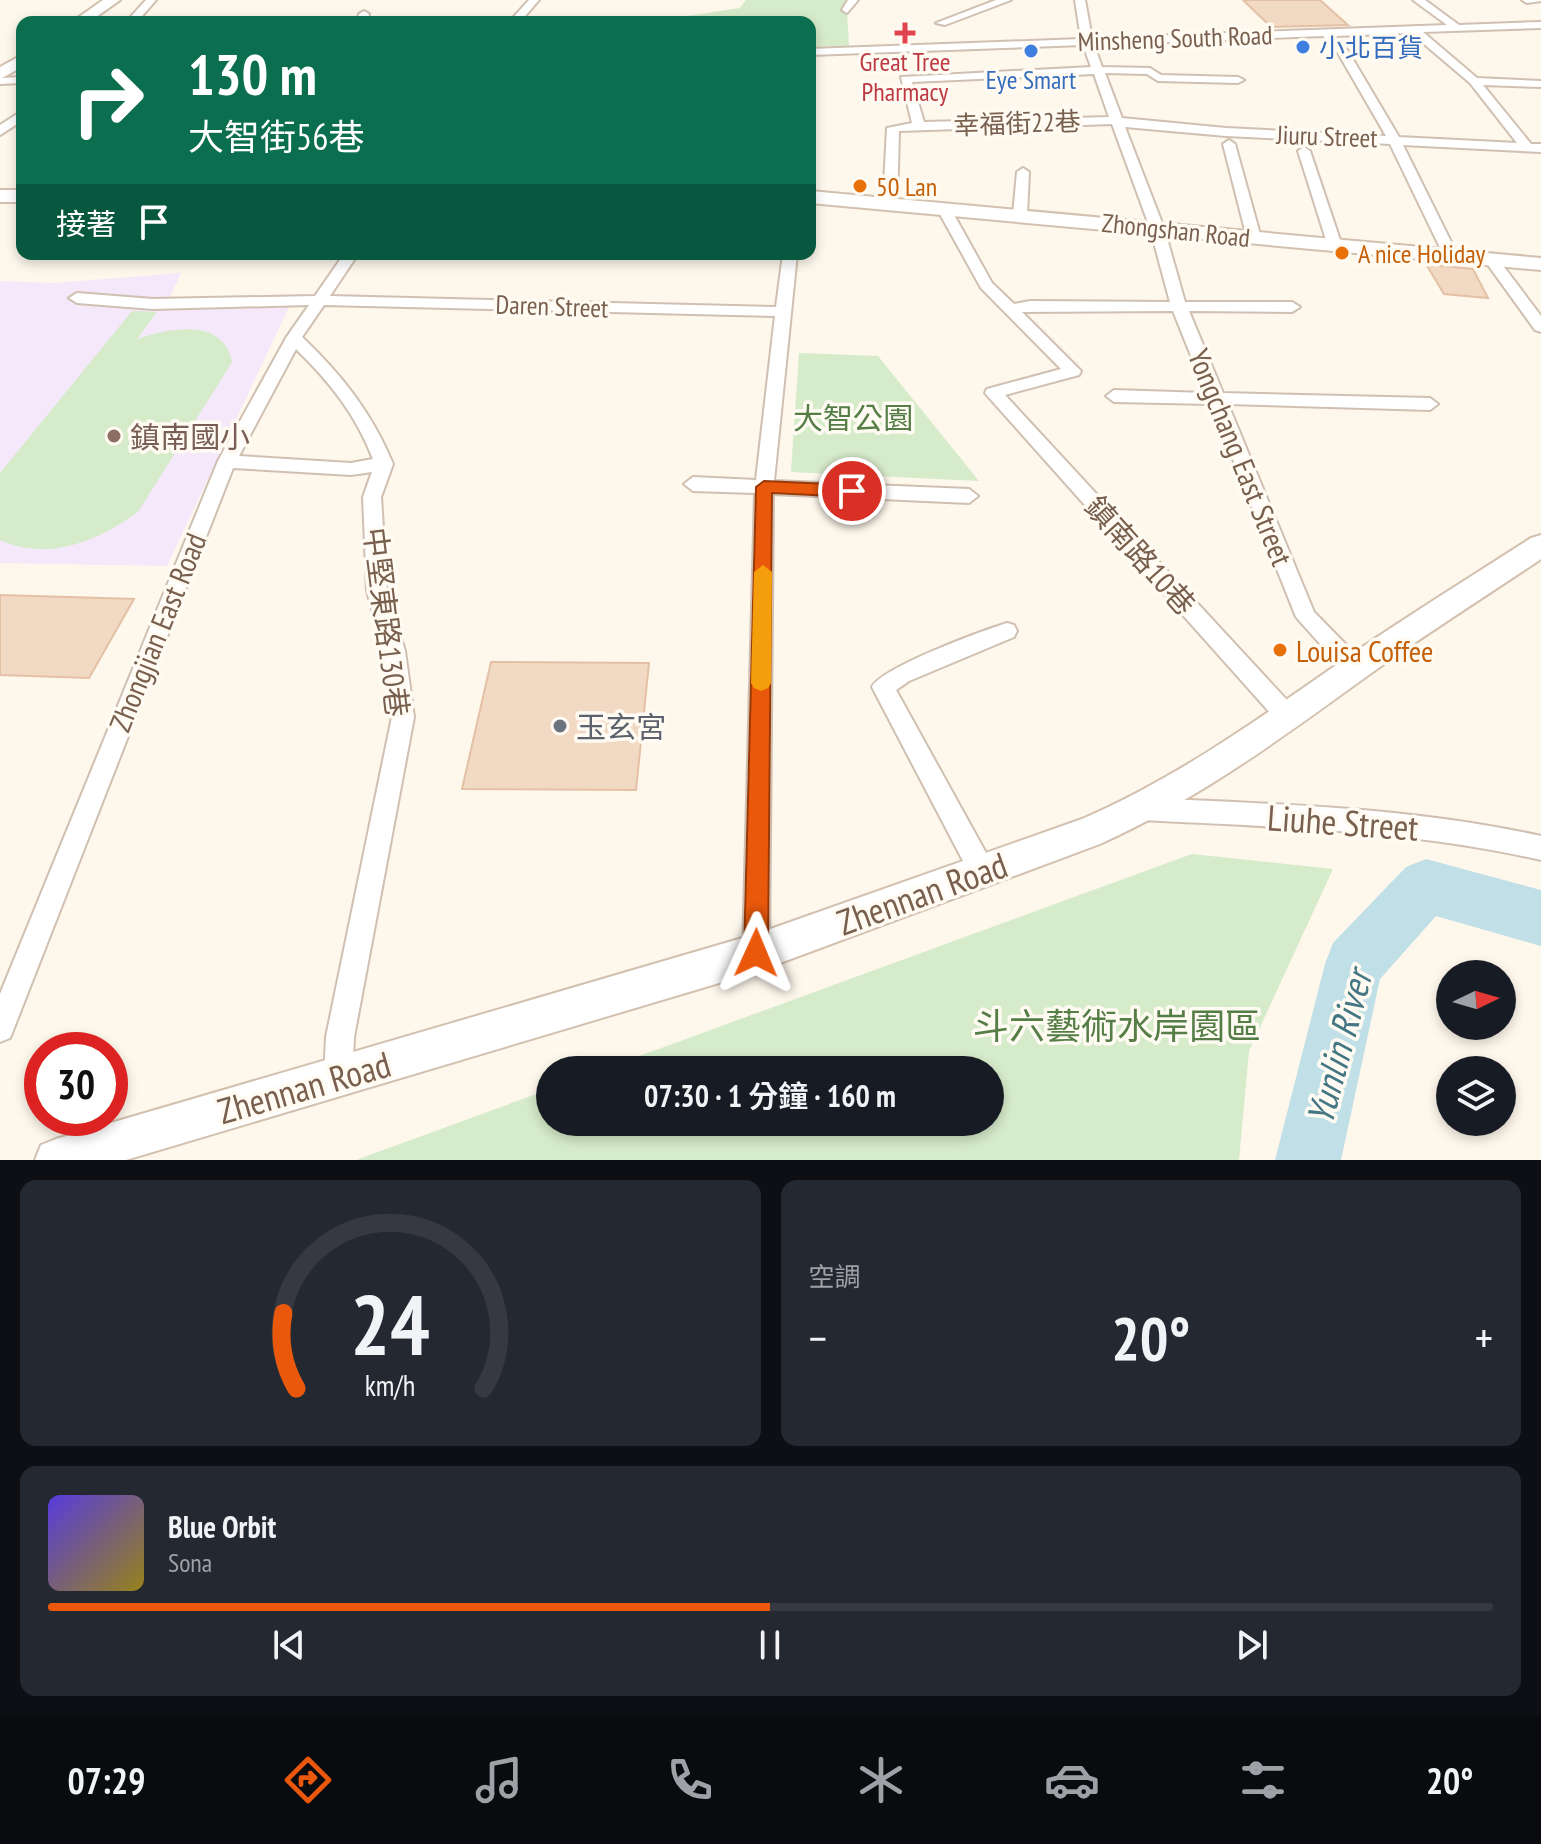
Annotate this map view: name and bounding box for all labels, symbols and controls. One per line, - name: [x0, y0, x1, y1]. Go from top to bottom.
- street label: Minsheng South Road: [1077, 18, 1273, 58]
- marker: Great Tree Pharmacy: [896, 24, 914, 42]
- place label: 小北百貨: [1319, 31, 1423, 64]
- text: 130 m: [188, 38, 317, 110]
- marker: 小北百貨: [1294, 38, 1312, 56]
- marker: Eye Smart: [1022, 42, 1040, 60]
- place label: Great Tree Pharmacy: [860, 45, 950, 108]
- icon: right: [56, 48, 160, 152]
- place label: Eye Smart: [986, 63, 1076, 96]
- street label: 幸福街22巷: [953, 104, 1081, 142]
- text: 大智街56巷: [188, 113, 364, 160]
- street label: Jiuru Street: [1275, 118, 1378, 154]
- place label: 50 Lan: [876, 170, 937, 203]
- marker: 50 Lan: [851, 177, 869, 195]
- icon: arrive: [132, 200, 176, 244]
- text: 接著: [56, 204, 116, 243]
- street label: Zhongshan Road: [1100, 206, 1252, 254]
- place label: A nice Holiday: [1358, 237, 1486, 270]
- marker: A nice Holiday: [1333, 244, 1351, 262]
- street label: Daren Street: [495, 288, 609, 324]
- street label: Yongchang East Street: [1180, 343, 1303, 572]
- park label: 大智公園: [793, 398, 913, 437]
- place label: 鎮南國小: [130, 417, 250, 456]
- marker: 鎮南國小: [105, 427, 123, 445]
- pin: [818, 457, 886, 525]
- icon: arrive: [830, 469, 874, 513]
- street label: 鎮南路10巷: [1077, 487, 1205, 623]
- street label: 中堅東路130巷: [356, 525, 418, 719]
- street label: Zhongjian East Road: [99, 527, 215, 737]
- place label: Louisa Coffee: [1296, 631, 1433, 670]
- marker: Louisa Coffee: [1271, 641, 1289, 659]
- place label: 玉玄宮: [576, 707, 666, 746]
- marker: 玉玄宮: [551, 717, 569, 735]
- street label: Liuhe Street: [1266, 793, 1420, 851]
- street label: Zhennan Road: [831, 841, 1013, 945]
- position arrow: [714, 911, 798, 995]
- water label: Yunlin River: [1294, 960, 1383, 1129]
- north arrow: [1436, 960, 1516, 1040]
- map controls: [1436, 960, 1516, 1136]
- park label: 斗六藝術水岸園區: [973, 1002, 1261, 1049]
- speed limit sign: 30: [24, 1032, 128, 1136]
- street label: Zhennan Road: [212, 1040, 396, 1134]
- button: layers: [1436, 1056, 1516, 1136]
- text: 07:30 · 1 分鐘 · 160 m: [644, 1076, 896, 1115]
- text: 空調: [809, 1260, 861, 1293]
- text: 24: [350, 1270, 430, 1378]
- text: 20°: [1111, 1299, 1190, 1377]
- text: −: [809, 1309, 827, 1366]
- text: +: [1475, 1309, 1493, 1366]
- text: km/h: [365, 1367, 416, 1404]
- text: Blue Orbit: [168, 1507, 276, 1546]
- text: Sona: [168, 1546, 212, 1579]
- icon: previous: [267, 1623, 311, 1667]
- icon: pause: [748, 1623, 792, 1667]
- icon: next: [1230, 1623, 1274, 1667]
- icon: directions: [280, 1752, 336, 1808]
- icon: music: [471, 1752, 527, 1808]
- icon: phone: [662, 1752, 718, 1808]
- icon: climate: [853, 1752, 909, 1808]
- icon: car: [1044, 1752, 1100, 1808]
- icon: filters: [1235, 1752, 1291, 1808]
- text: 07:29: [67, 1757, 145, 1804]
- text: 20°: [1426, 1757, 1473, 1804]

